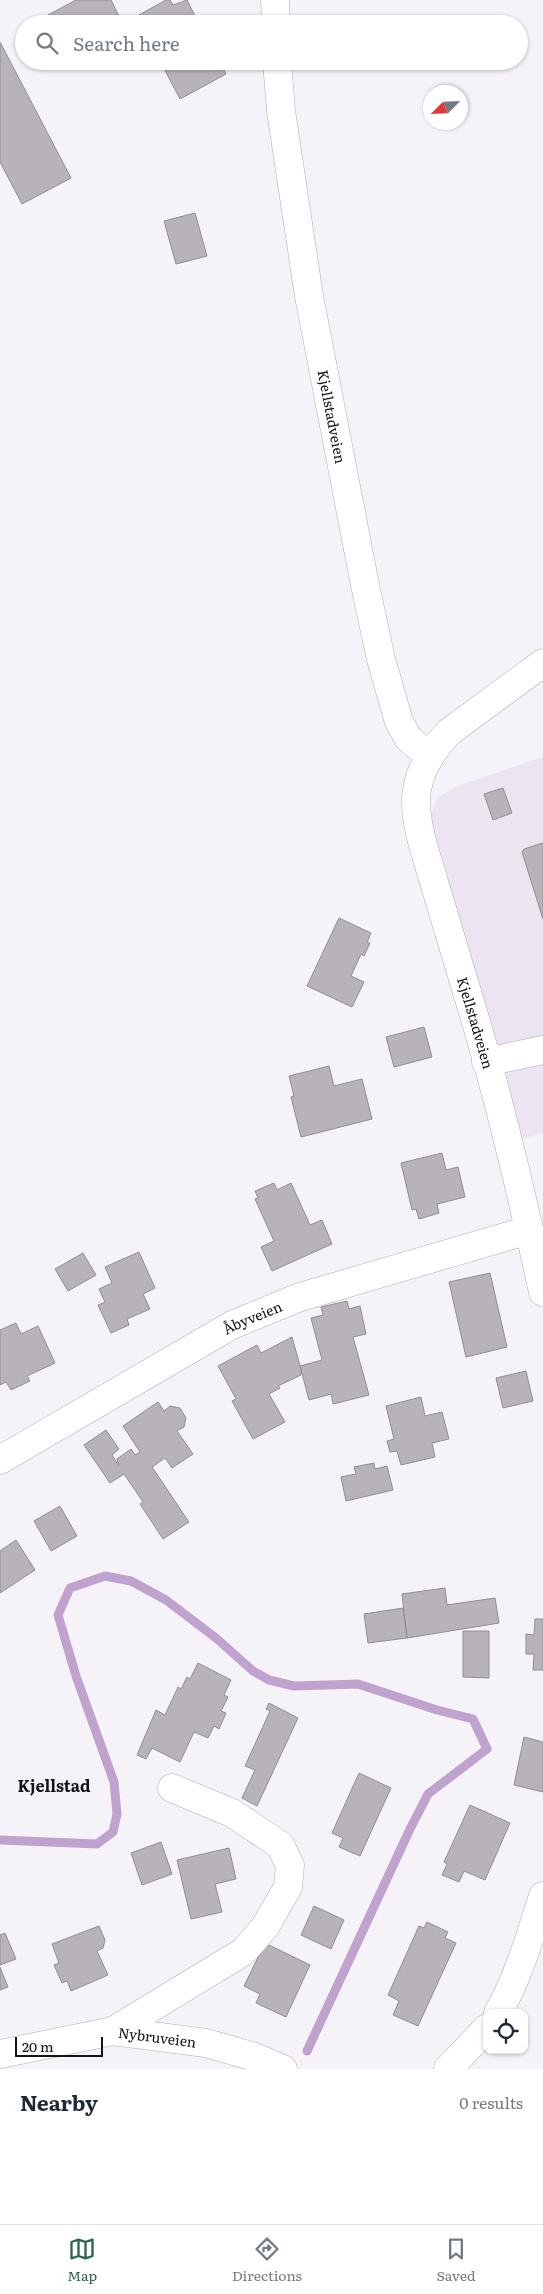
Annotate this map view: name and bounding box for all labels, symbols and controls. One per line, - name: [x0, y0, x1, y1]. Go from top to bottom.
- search box: [15, 15, 528, 70]
- icon: search: [33, 29, 61, 57]
- text: Search here: [73, 29, 180, 57]
- north arrow: [423, 85, 468, 130]
- street label: Kjellstadveien: [313, 368, 351, 465]
- street label: Kjellstadveien: [453, 974, 499, 1071]
- street label: Åbyveien: [219, 1296, 285, 1339]
- district label: Kjellstad: [18, 1773, 91, 1797]
- map controls: [483, 2009, 528, 2054]
- button: locate: [483, 2009, 528, 2054]
- street label: Nybruveien: [117, 2022, 198, 2052]
- scale bar: [15, 2034, 102, 2057]
- text: 20 m: [22, 2036, 54, 2056]
- text: Nearby: [20, 2086, 98, 2117]
- text: 0 results: [459, 2090, 523, 2114]
- tab: Map: [67, 2235, 97, 2285]
- tab: Directions: [232, 2235, 302, 2285]
- tab: Saved: [437, 2235, 476, 2285]

